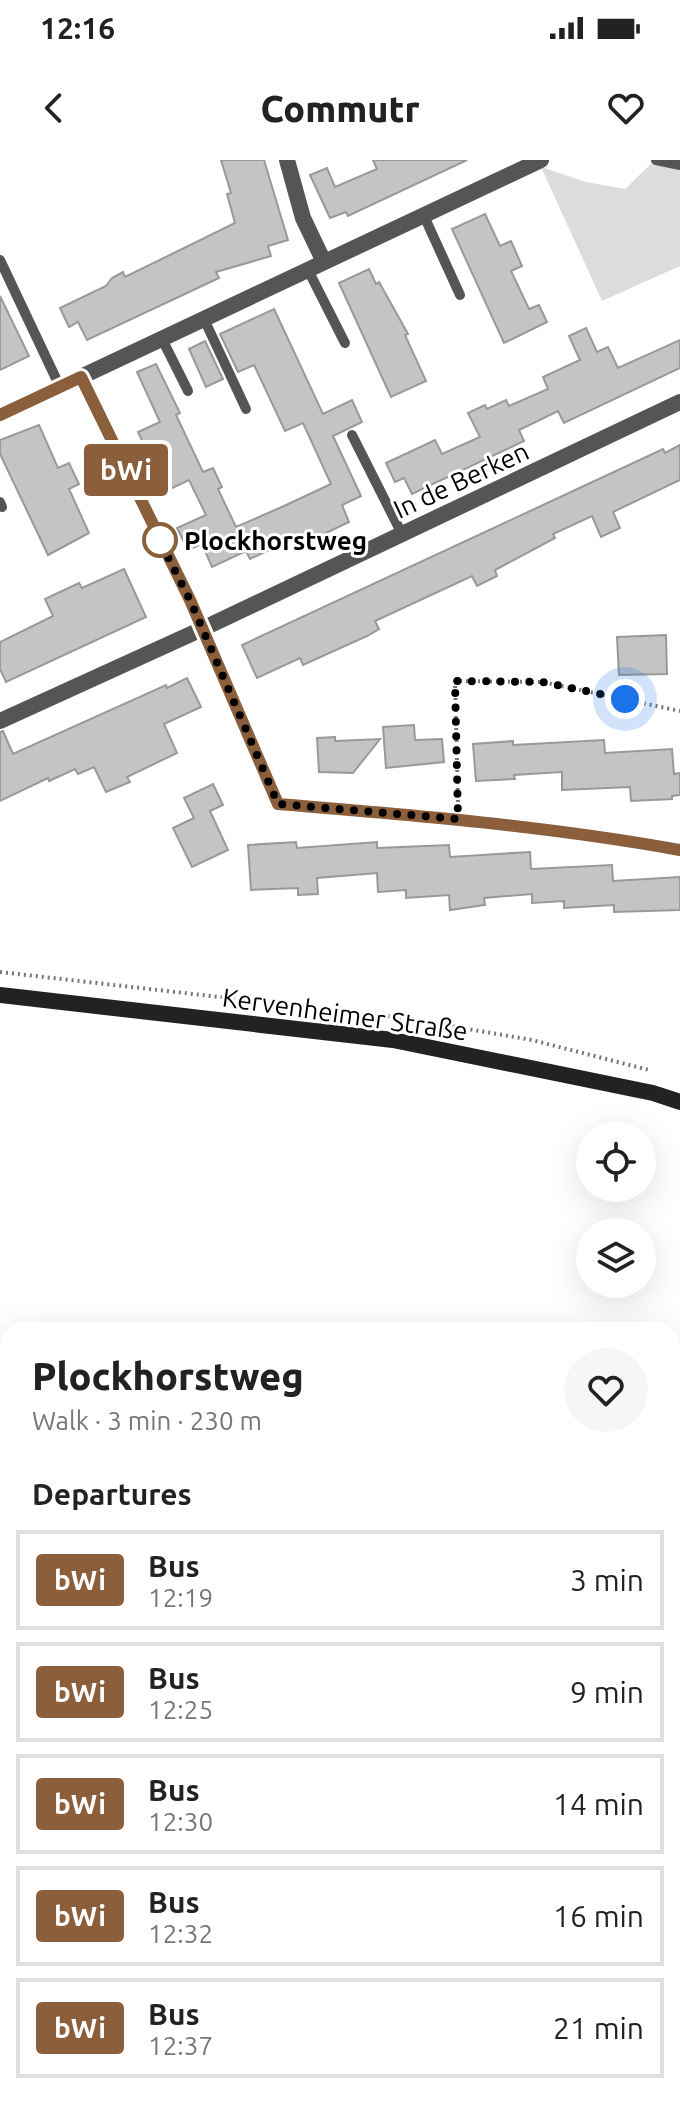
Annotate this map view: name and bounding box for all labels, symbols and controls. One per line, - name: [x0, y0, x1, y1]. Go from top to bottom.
- text: 12:16: [40, 11, 115, 45]
- icon: back: [32, 86, 76, 130]
- icon: heart: [604, 86, 648, 130]
- text: Commutr: [260, 88, 420, 129]
- street label: In de Berken: [389, 436, 533, 524]
- line badge: bWi: [80, 444, 172, 496]
- text: bWi: [100, 454, 152, 485]
- marker: Plockhorstweg: [143, 523, 177, 557]
- place label: Plockhorstweg: [184, 526, 367, 555]
- your location: [605, 679, 645, 719]
- street label: Kervenheimer Straße: [221, 982, 469, 1046]
- map controls: [576, 1122, 656, 1298]
- button: locate: [576, 1122, 656, 1202]
- button: layers: [576, 1218, 656, 1298]
- button: heart: [564, 1348, 648, 1432]
- text: Plockhorstweg: [32, 1355, 304, 1397]
- text: Walk · 3 min · 230 m: [32, 1406, 262, 1435]
- text: Departures: [32, 1477, 192, 1511]
- text: Bus: [148, 1549, 200, 1583]
- text: 3 min: [570, 1563, 644, 1597]
- text: bWi: [54, 1564, 106, 1595]
- text: 12:19: [148, 1583, 213, 1612]
- text: Bus: [148, 1661, 200, 1695]
- text: 9 min: [570, 1675, 644, 1709]
- text: bWi: [54, 1676, 106, 1707]
- text: 12:25: [148, 1695, 213, 1724]
- text: Bus: [148, 1773, 200, 1807]
- text: 14 min: [553, 1787, 644, 1821]
- text: bWi: [54, 1788, 106, 1819]
- text: 12:30: [148, 1807, 213, 1836]
- text: Bus: [148, 1885, 200, 1919]
- text: 16 min: [553, 1899, 644, 1933]
- text: bWi: [54, 1900, 106, 1931]
- text: 12:32: [148, 1919, 213, 1948]
- text: Bus: [148, 1997, 200, 2031]
- text: 21 min: [553, 2011, 644, 2045]
- text: bWi: [54, 2012, 106, 2043]
- text: 12:37: [148, 2031, 213, 2060]

